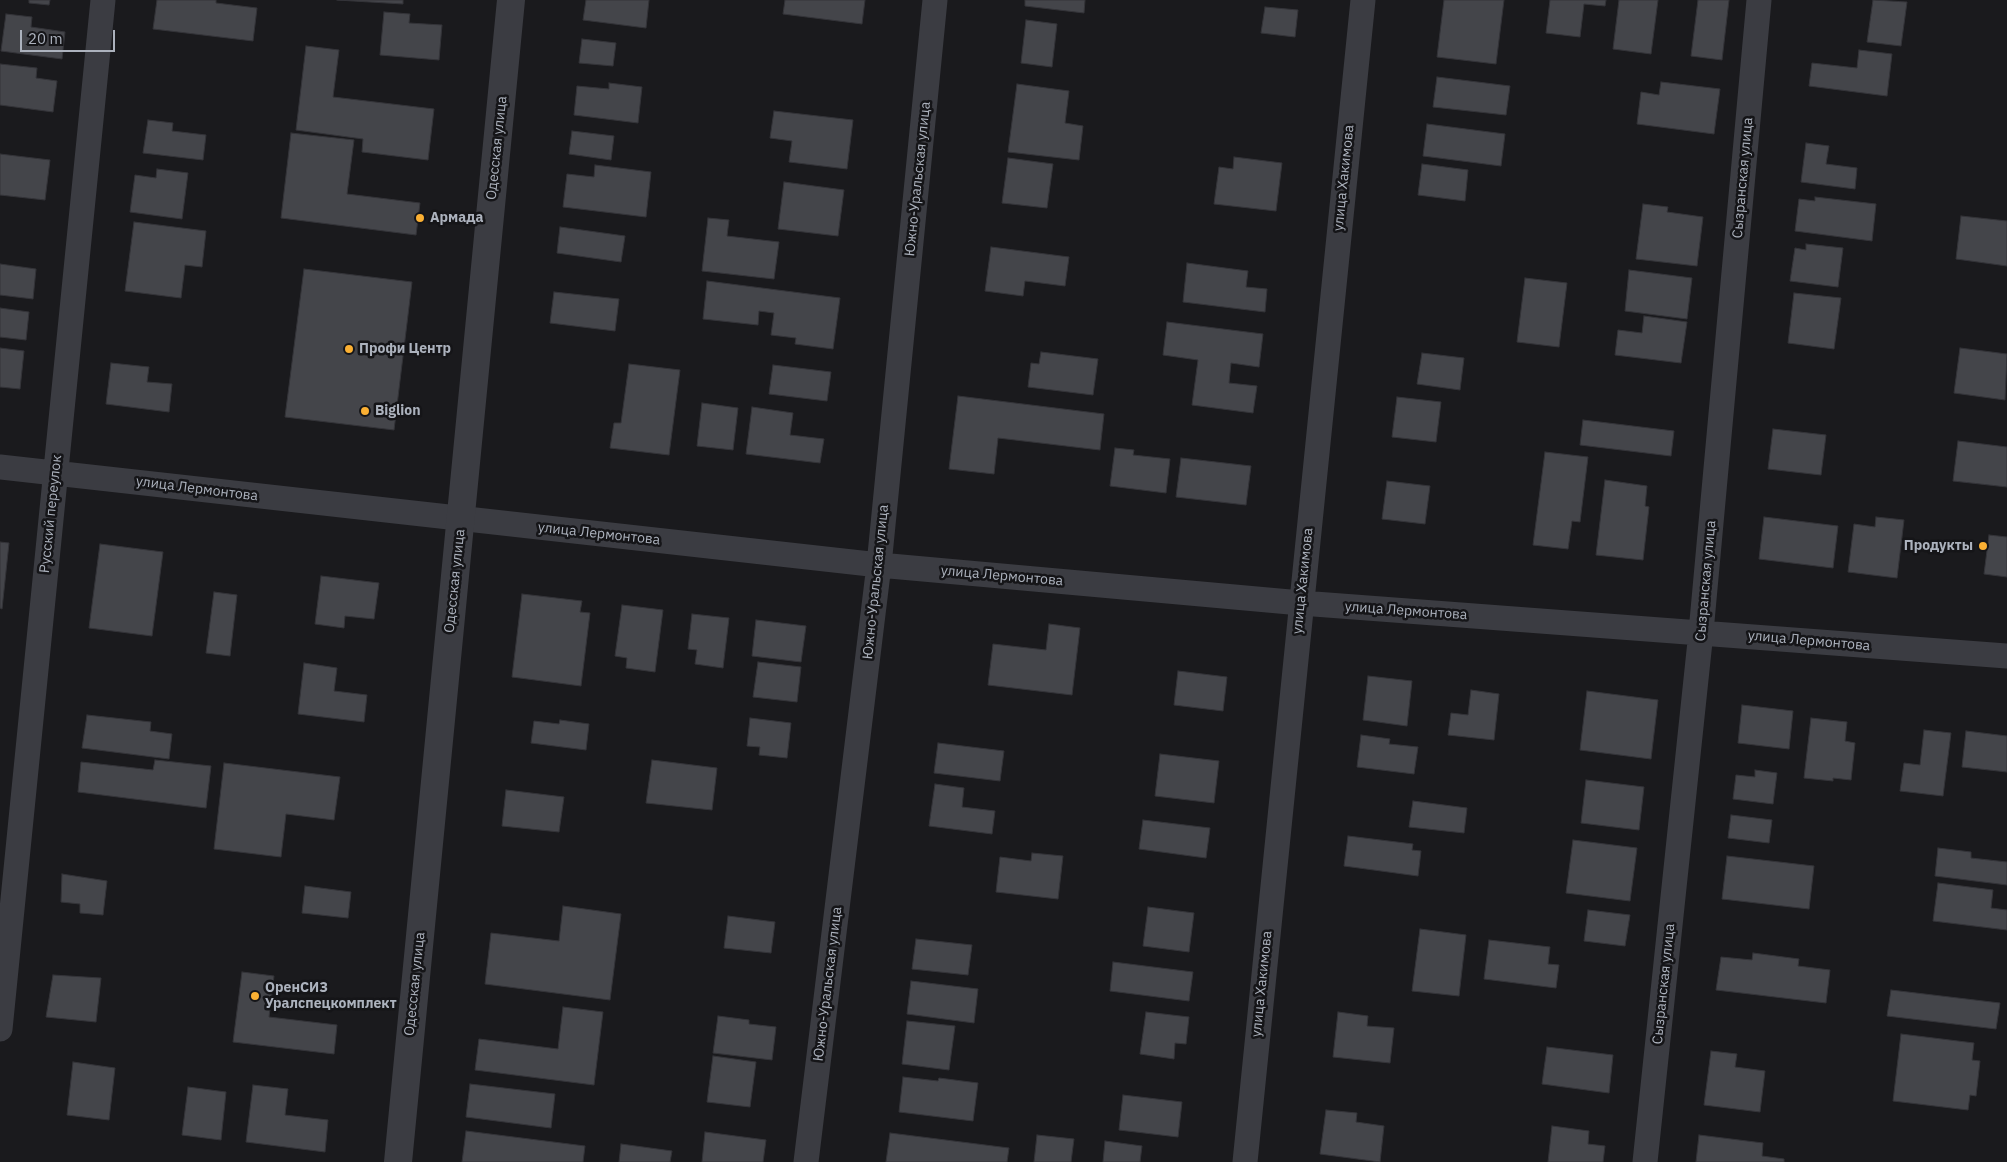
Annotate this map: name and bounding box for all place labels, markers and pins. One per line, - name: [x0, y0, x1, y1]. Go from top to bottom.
- place label: Армада: [430, 210, 483, 226]
- marker: Армада: [414, 212, 426, 224]
- place label: Профи Центр: [359, 341, 451, 357]
- marker: Профи Центр: [343, 343, 355, 355]
- place label: Biglion: [375, 403, 421, 419]
- marker: Biglion: [359, 405, 371, 417]
- place label: Продукты: [1904, 538, 1973, 554]
- marker: Продукты: [1977, 540, 1989, 552]
- place label: ОренСИЗ Уралспецкомплект: [265, 980, 397, 1012]
- marker: ОренСИЗ Уралспецкомплект: [249, 990, 261, 1002]

